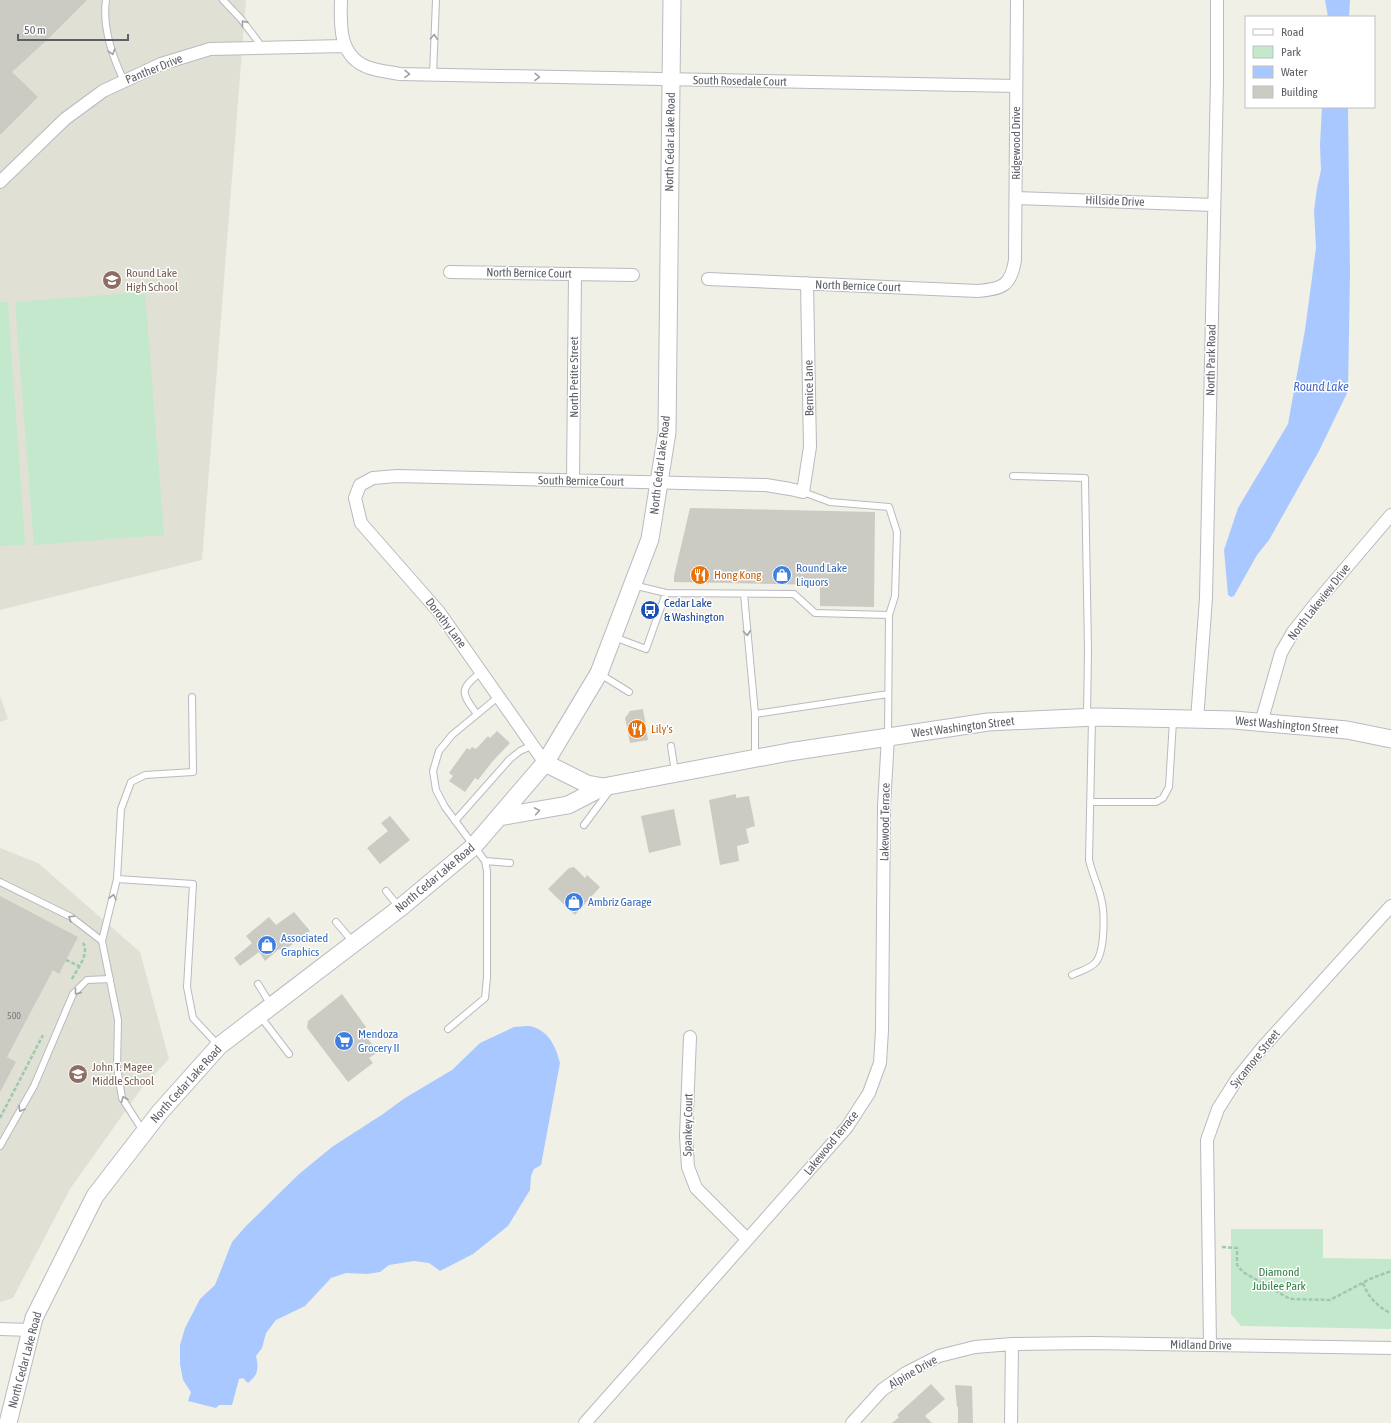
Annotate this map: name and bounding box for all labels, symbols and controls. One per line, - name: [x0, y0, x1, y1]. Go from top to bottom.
- scale bar: [18, 16, 128, 42]
- legend: [1245, 16, 1375, 108]
- one-way arrow: [241, 20, 249, 27]
- text: 50 m: [24, 23, 46, 37]
- text: Road: [1281, 25, 1304, 39]
- one-way arrow: [430, 34, 439, 40]
- text: Park: [1281, 45, 1302, 59]
- one-way arrow: [107, 48, 116, 55]
- street label: Panther Drive: [123, 51, 185, 87]
- text: Water: [1281, 65, 1308, 79]
- one-way arrow: [404, 70, 410, 78]
- one-way arrow: [534, 73, 540, 81]
- street label: South Rosedale Court: [693, 73, 788, 89]
- text: Building: [1281, 85, 1319, 99]
- street label: North Cedar Lake Road: [662, 92, 678, 192]
- street label: Ridgewood Drive: [1009, 106, 1023, 180]
- street label: Hillside Drive: [1085, 193, 1145, 209]
- street label: North Bernice Court: [486, 265, 572, 281]
- place label: Round Lake High School: [126, 266, 179, 294]
- school or university icon: Round Lake High School: [101, 269, 123, 291]
- street label: North Bernice Court: [815, 278, 902, 295]
- street label: North Park Road: [1203, 324, 1219, 396]
- street label: North Petite Street: [567, 336, 581, 418]
- street label: Bernice Lane: [802, 360, 816, 416]
- water label: Round Lake: [1293, 379, 1349, 394]
- street label: North Cedar Lake Road: [647, 415, 673, 515]
- street label: South Bernice Court: [538, 473, 625, 489]
- place label: Round Lake Liquors: [796, 561, 847, 589]
- street label: North Lakeview Drive: [1285, 561, 1353, 643]
- restaurant icon: Hong Kong: [689, 564, 711, 586]
- shop icon: Round Lake Liquors: [771, 564, 793, 586]
- place label: Hong Kong: [714, 568, 762, 582]
- street label: Dorothy Lane: [423, 595, 469, 651]
- place label: Cedar Lake & Washington: [664, 596, 724, 624]
- bus stop icon: Cedar Lake & Washington: [639, 599, 661, 621]
- one-way arrow: [743, 630, 752, 636]
- street label: West Washington Street: [911, 714, 1016, 740]
- street label: West Washington Street: [1235, 714, 1340, 737]
- restaurant icon: Lily's: [626, 718, 648, 740]
- place label: Lily's: [651, 722, 673, 736]
- street label: Lakewood Terrace: [877, 783, 893, 861]
- one-way arrow: [534, 807, 540, 815]
- street label: North Cedar Lake Road: [392, 841, 478, 915]
- shop icon: Ambriz Garage: [563, 891, 585, 913]
- one-way arrow: [108, 893, 117, 900]
- place label: Ambriz Garage: [588, 895, 652, 909]
- one-way arrow: [68, 915, 75, 923]
- place label: Associated Graphics: [281, 931, 328, 959]
- shop icon: Associated Graphics: [256, 934, 278, 956]
- one-way arrow: [74, 987, 81, 995]
- house number: 500: [7, 1010, 21, 1021]
- place label: Mendoza Grocery II: [358, 1027, 400, 1055]
- street label: Sycamore Street: [1227, 1027, 1283, 1091]
- supermarket icon: Mendoza Grocery II: [333, 1030, 355, 1052]
- street label: North Cedar Lake Road: [147, 1042, 225, 1126]
- place label: John T. Magee Middle School: [92, 1060, 155, 1088]
- school or university icon: John T. Magee Middle School: [67, 1063, 89, 1085]
- street label: Spankey Court: [680, 1093, 696, 1157]
- one-way arrow: [121, 1096, 129, 1103]
- one-way arrow: [19, 1105, 26, 1112]
- street label: Lakewood Terrace: [801, 1108, 861, 1178]
- park label: Diamond Jubilee Park: [1252, 1265, 1307, 1293]
- street label: North Cedar Lake Road: [5, 1310, 45, 1410]
- street label: Midland Drive: [1170, 1337, 1232, 1353]
- street label: Alpine Drive: [886, 1353, 940, 1391]

